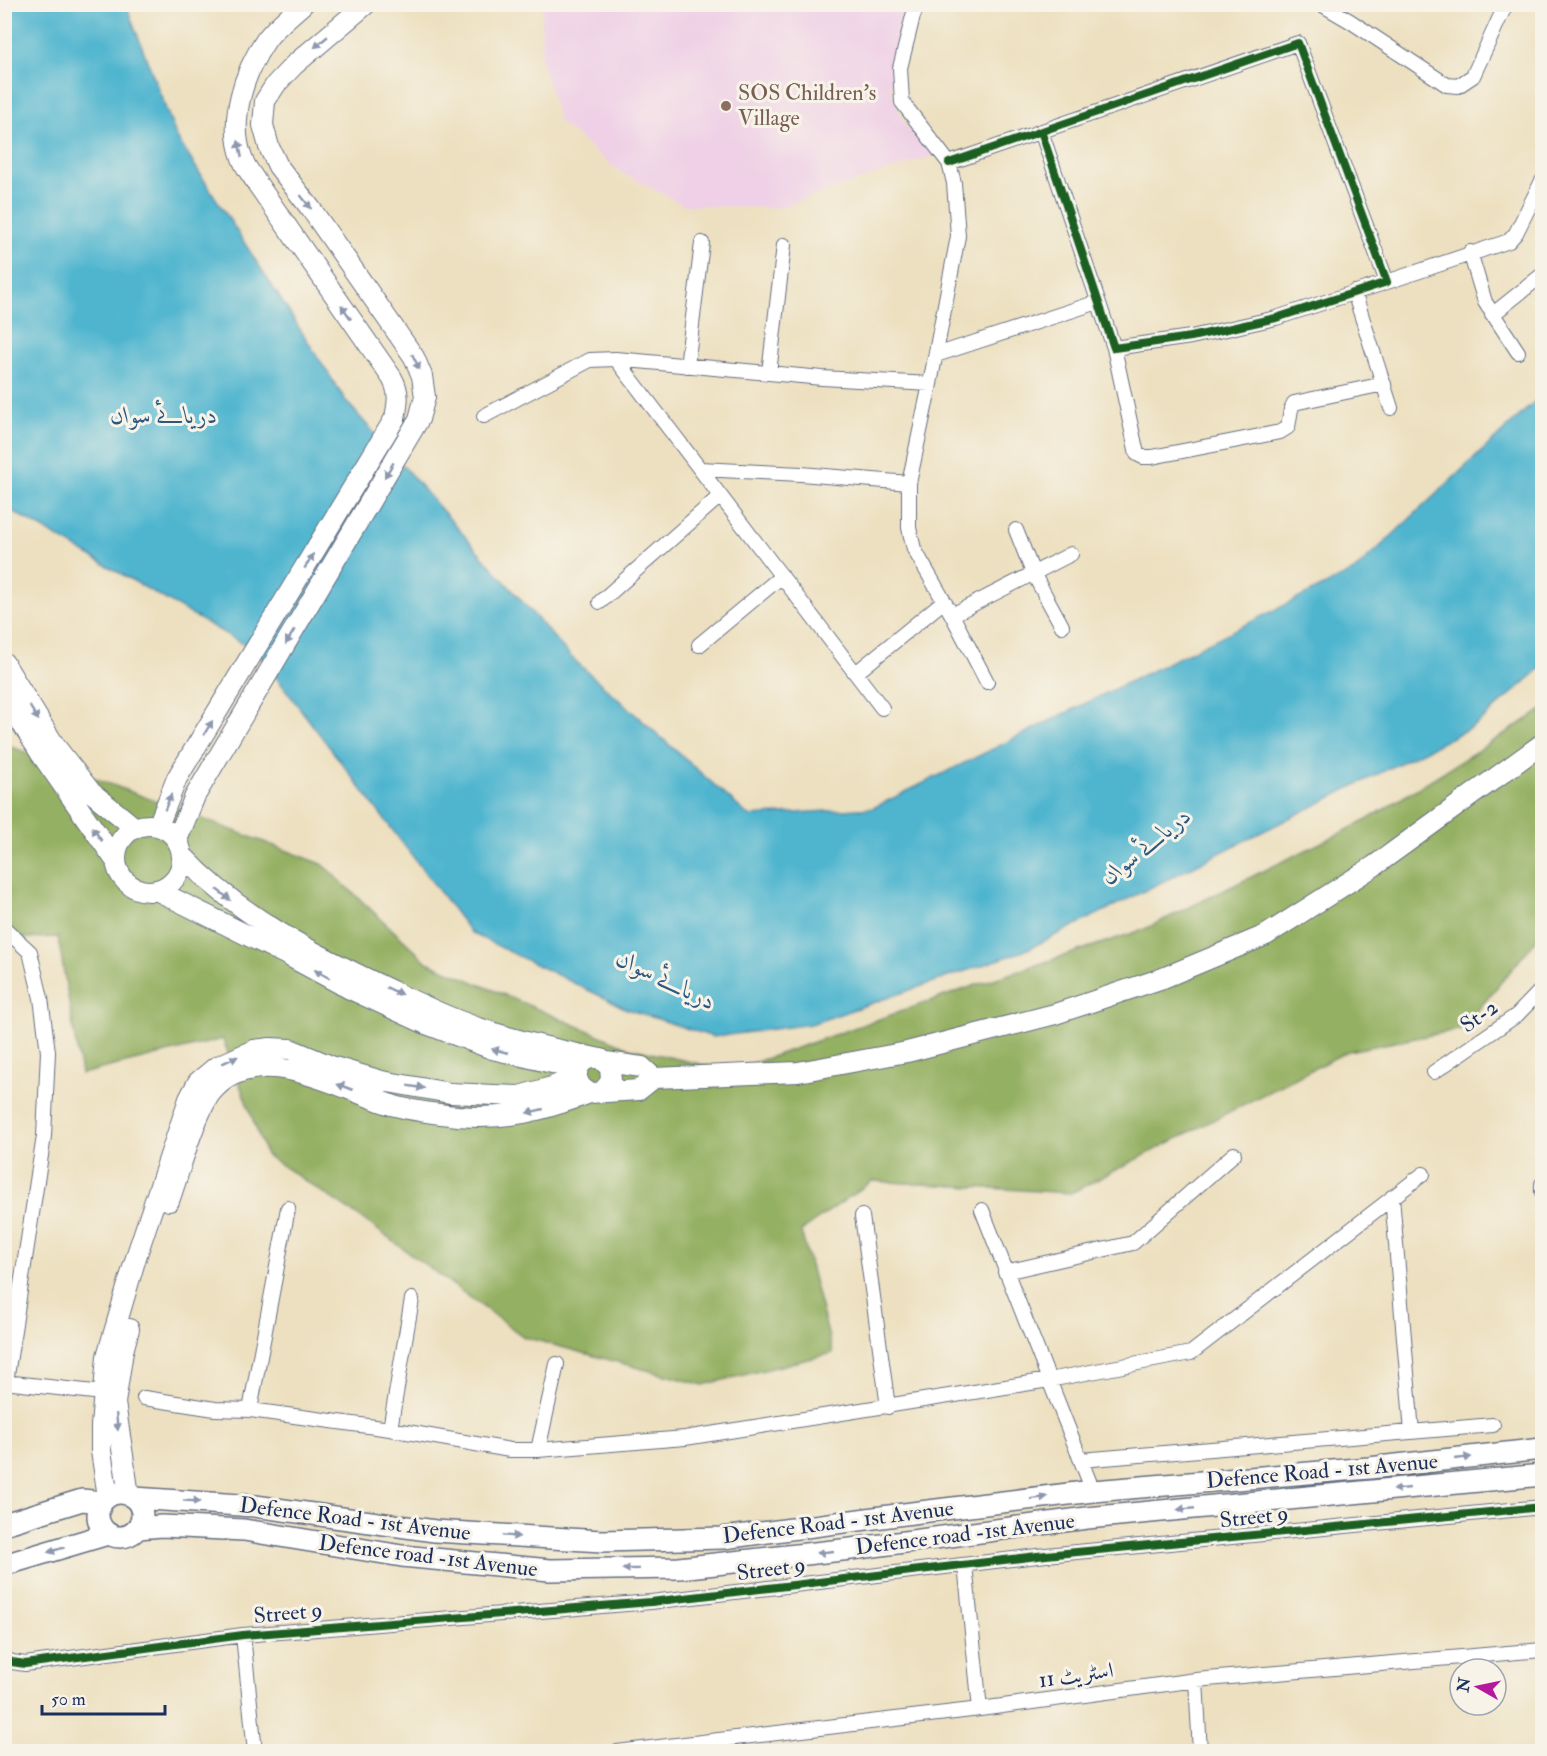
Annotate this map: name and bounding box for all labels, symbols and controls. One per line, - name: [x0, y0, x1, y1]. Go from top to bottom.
- one-way arrow: [314, 35, 329, 48]
- place label: SOS Children's Village: [738, 79, 876, 132]
- marker: SOS Children's Village: [719, 99, 733, 113]
- one-way arrow: [235, 140, 245, 159]
- one-way arrow: [299, 194, 311, 209]
- one-way arrow: [341, 304, 352, 320]
- one-way arrow: [411, 354, 420, 371]
- water label: دریائے سواں: [110, 399, 218, 431]
- one-way arrow: [384, 462, 395, 478]
- one-way arrow: [303, 553, 314, 569]
- one-way arrow: [284, 629, 295, 645]
- one-way arrow: [28, 705, 39, 721]
- one-way arrow: [202, 720, 213, 736]
- one-way arrow: [164, 793, 173, 811]
- water label: دریائے سواں: [1094, 799, 1197, 892]
- one-way arrow: [91, 826, 103, 842]
- one-way arrow: [217, 889, 232, 901]
- water label: دریائے سواں: [611, 942, 721, 1017]
- one-way arrow: [313, 969, 330, 979]
- one-way arrow: [385, 987, 402, 996]
- street label: St-2: [1455, 993, 1503, 1039]
- one-way arrow: [491, 1045, 510, 1055]
- one-way arrow: [221, 1055, 239, 1064]
- one-way arrow: [335, 1082, 353, 1092]
- one-way arrow: [407, 1083, 426, 1092]
- one-way arrow: [526, 1106, 544, 1116]
- one-way arrow: [113, 1413, 122, 1432]
- street label: Defence Road - 1st Avenue: [1205, 1447, 1439, 1495]
- one-way arrow: [1454, 1453, 1473, 1463]
- one-way arrow: [1391, 1484, 1410, 1494]
- street label: Defence Road - 1st Avenue: [238, 1491, 472, 1547]
- one-way arrow: [1030, 1493, 1049, 1502]
- street label: Defence Road - 1st Avenue: [721, 1494, 955, 1550]
- one-way arrow: [183, 1497, 202, 1506]
- street label: Street 9: [1218, 1499, 1290, 1535]
- one-way arrow: [1176, 1504, 1195, 1514]
- street label: Defence road -1st Avenue: [854, 1507, 1076, 1561]
- street label: Defence road -1st Avenue: [317, 1529, 539, 1583]
- one-way arrow: [502, 1531, 521, 1540]
- one-way arrow: [47, 1546, 65, 1555]
- one-way arrow: [816, 1547, 835, 1556]
- street label: Street 9: [735, 1551, 807, 1587]
- one-way arrow: [622, 1564, 641, 1574]
- street label: Street 9: [252, 1596, 324, 1630]
- street label: اسٹریٹ 11: [1037, 1656, 1115, 1694]
- north arrow: [1448, 1657, 1508, 1717]
- text: N: [1453, 1676, 1475, 1694]
- scale bar: [42, 1678, 165, 1716]
- text: 50 m: [51, 1688, 86, 1711]

